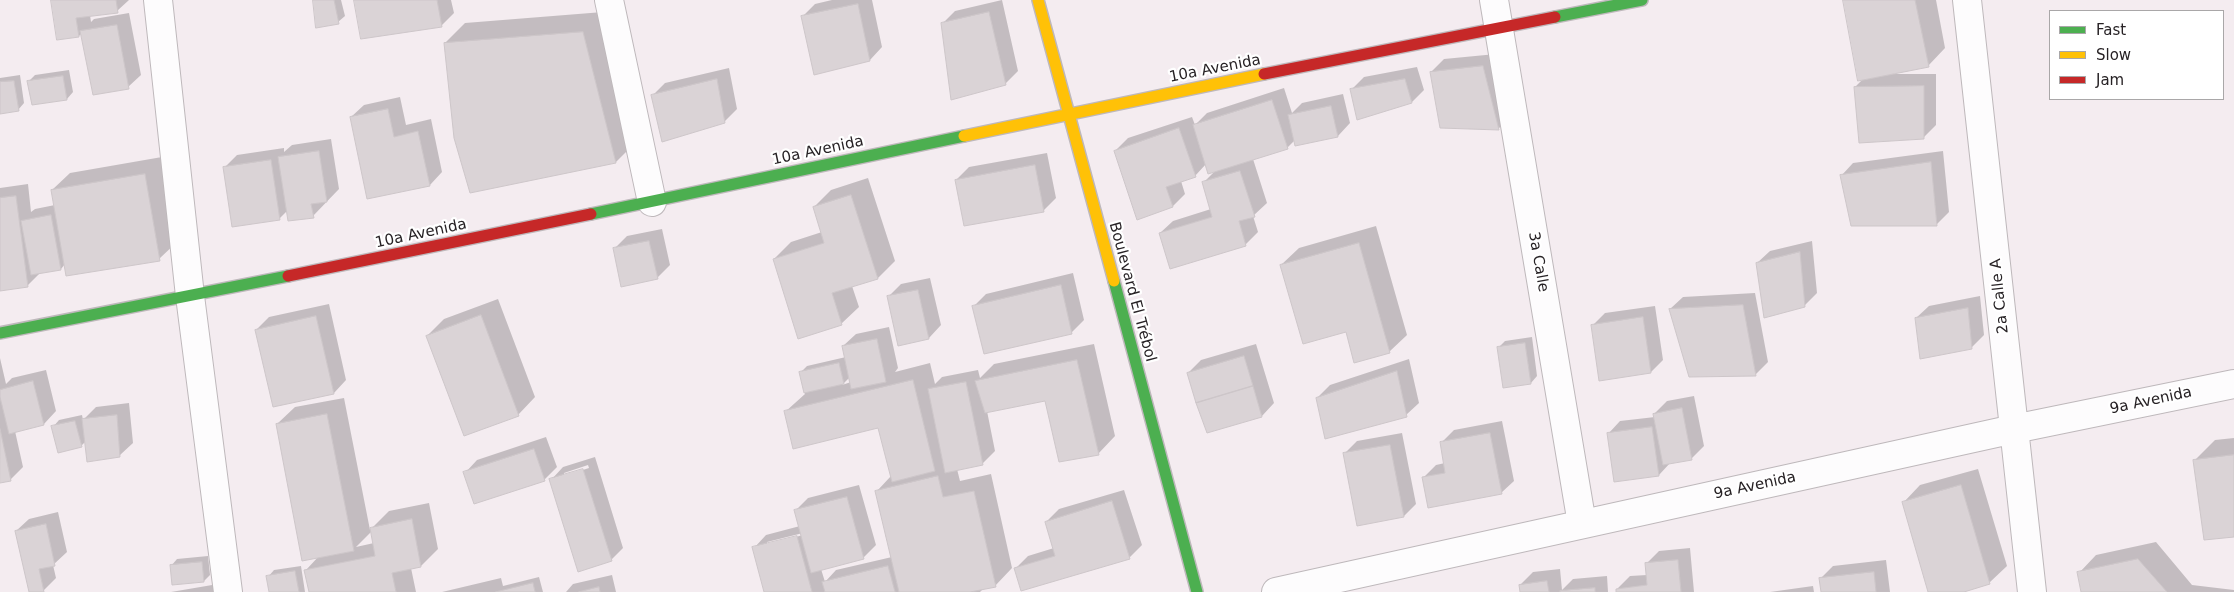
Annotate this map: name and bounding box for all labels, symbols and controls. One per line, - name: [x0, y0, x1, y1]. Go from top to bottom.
- legend: [2049, 10, 2224, 100]
- text: Fast: [2096, 21, 2126, 39]
- text: Slow: [2096, 46, 2131, 64]
- street label: 10a Avenida: [1168, 51, 1262, 87]
- text: Jam: [2096, 71, 2124, 89]
- street label: 10a Avenida: [771, 133, 865, 169]
- street label: 10a Avenida: [374, 216, 468, 252]
- street label: Boulevard El Trébol: [1105, 220, 1159, 364]
- street label: 3a Calle: [1524, 231, 1552, 293]
- street label: 2a Calle A: [1987, 257, 2013, 335]
- street label: 9a Avenida: [2108, 384, 2194, 418]
- street label: 9a Avenida: [1712, 469, 1798, 503]

